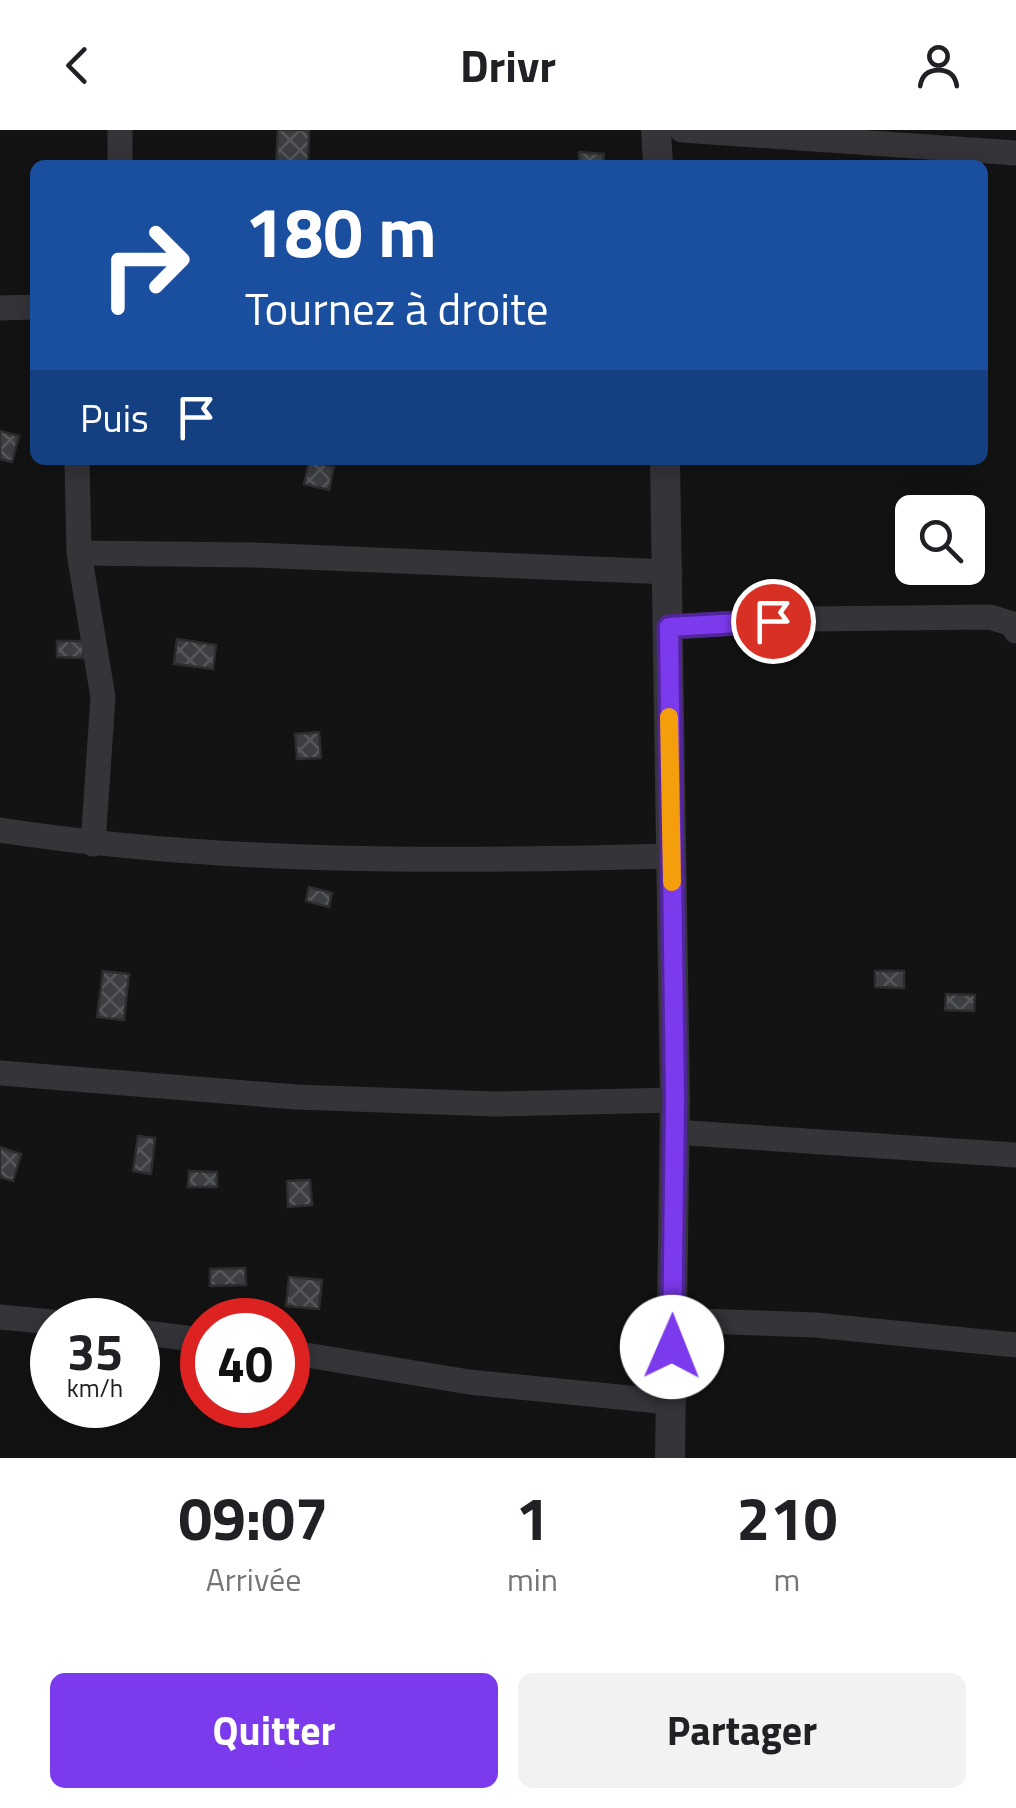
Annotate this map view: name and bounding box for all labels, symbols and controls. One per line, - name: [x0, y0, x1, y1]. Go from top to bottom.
- text: Drivr: [460, 31, 556, 99]
- icon: back: [50, 38, 105, 93]
- icon: person: [911, 38, 966, 93]
- text: 180 m: [245, 178, 437, 284]
- icon: right: [80, 200, 210, 330]
- text: Tournez à droite: [245, 274, 549, 342]
- text: Puis: [80, 389, 149, 447]
- icon: arrive: [169, 390, 224, 445]
- map controls: [895, 495, 985, 585]
- button: search: [895, 495, 985, 585]
- pin: [731, 579, 816, 664]
- icon: arrive: [746, 594, 801, 649]
- position arrow: [620, 1295, 724, 1399]
- speed limit sign: 40: [180, 1298, 310, 1428]
- text: 35: [67, 1313, 123, 1389]
- text: km/h: [67, 1369, 123, 1407]
- text: 09:07: [179, 1472, 328, 1563]
- text: 1: [516, 1472, 549, 1563]
- text: 210: [737, 1472, 837, 1563]
- text: Arrivée: [206, 1555, 301, 1603]
- text: min: [507, 1555, 558, 1603]
- text: m: [774, 1555, 800, 1603]
- button: Quitter: [50, 1673, 498, 1788]
- button: Partager: [518, 1673, 966, 1788]

